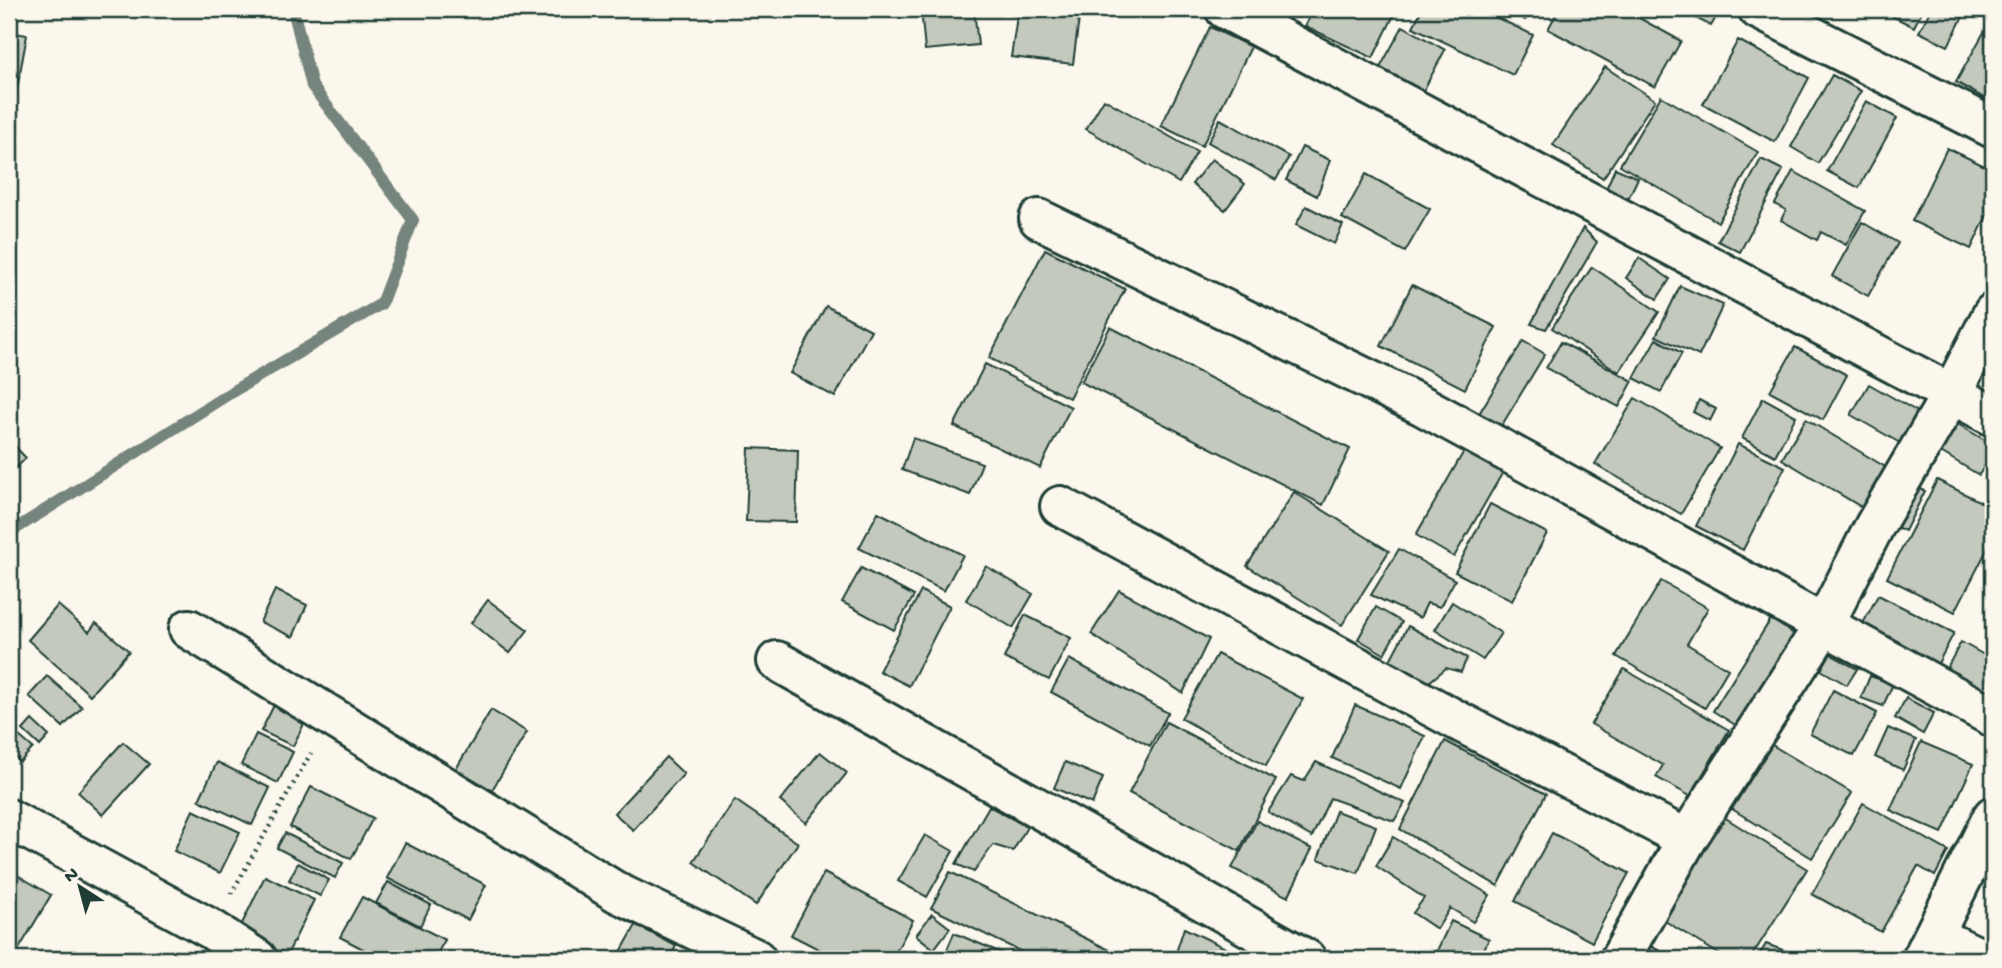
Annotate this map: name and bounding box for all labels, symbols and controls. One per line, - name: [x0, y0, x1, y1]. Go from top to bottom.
- north arrow: [46, 852, 116, 922]
- text: N: [60, 863, 84, 889]

